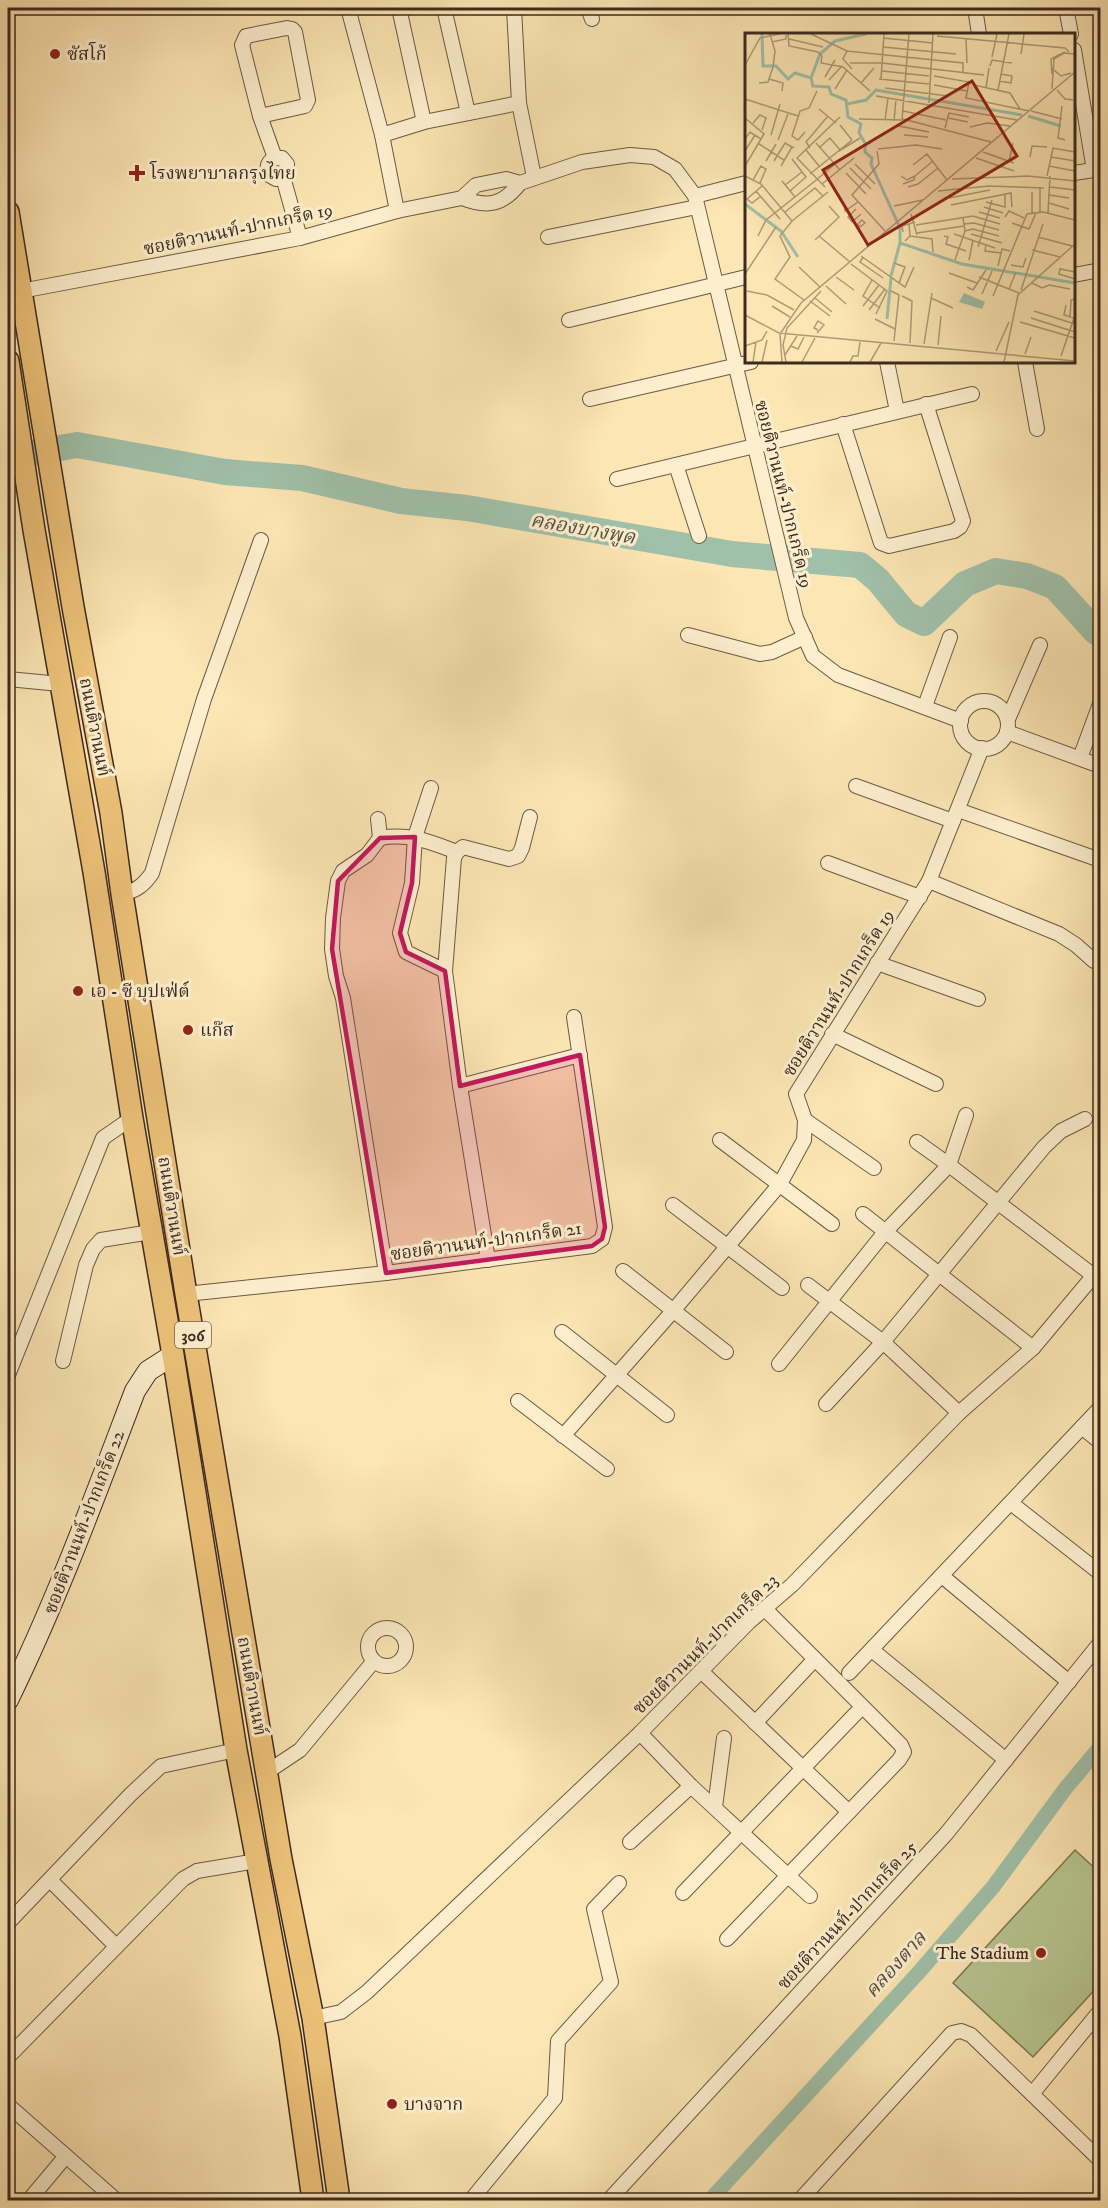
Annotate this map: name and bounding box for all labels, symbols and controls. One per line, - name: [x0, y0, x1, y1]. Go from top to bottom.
- inset map: [745, 33, 1075, 363]
- place label: ซัสโก้: [67, 41, 107, 66]
- marker: ซัสโก้: [48, 47, 62, 61]
- place label: โรงพยาบาลกรุงไทย: [149, 160, 296, 185]
- marker: โรงพยาบาลกรุงไทย: [128, 164, 146, 182]
- street label: ซอยติวานนท์-ปากเกร็ด 19: [141, 198, 335, 261]
- street label: ซอยติวานนท์-ปากเกร็ด 19: [749, 398, 818, 590]
- water label: คลองบางพูด: [528, 508, 638, 551]
- street label: ถนนติวานนท์: [74, 676, 115, 778]
- street label: ซอยติวานนท์-ปากเกร็ด 19: [778, 905, 899, 1081]
- place label: เอ - ซี บุปเฟ่ต์: [90, 980, 190, 1003]
- marker: เอ - ซี บุปเฟ่ต์: [71, 984, 85, 998]
- place label: แก๊ส: [200, 1020, 234, 1042]
- marker: แก๊ส: [181, 1023, 195, 1037]
- street label: ถนนติวานนท์: [152, 1155, 191, 1257]
- street label: ซอยติวานนท์-ปากเกร็ด 21: [389, 1217, 583, 1266]
- road number: 306: [175, 1322, 211, 1348]
- street label: ซอยติวานนท์-ปากเกร็ด 22: [39, 1427, 130, 1617]
- street label: ซอยติวานนท์-ปากเกร็ด 23: [628, 1569, 783, 1720]
- street label: ถนนติวานนท์: [232, 1635, 272, 1737]
- street label: ซอยติวานนท์-ปากเกร็ด 25: [772, 1836, 922, 1994]
- water label: คลองตาล: [860, 1926, 933, 2003]
- place label: The Stadium: [936, 1943, 1029, 1965]
- marker: The Stadium: [1034, 1946, 1048, 1960]
- place label: บางจาก: [404, 2094, 463, 2116]
- marker: บางจาก: [385, 2097, 399, 2111]

